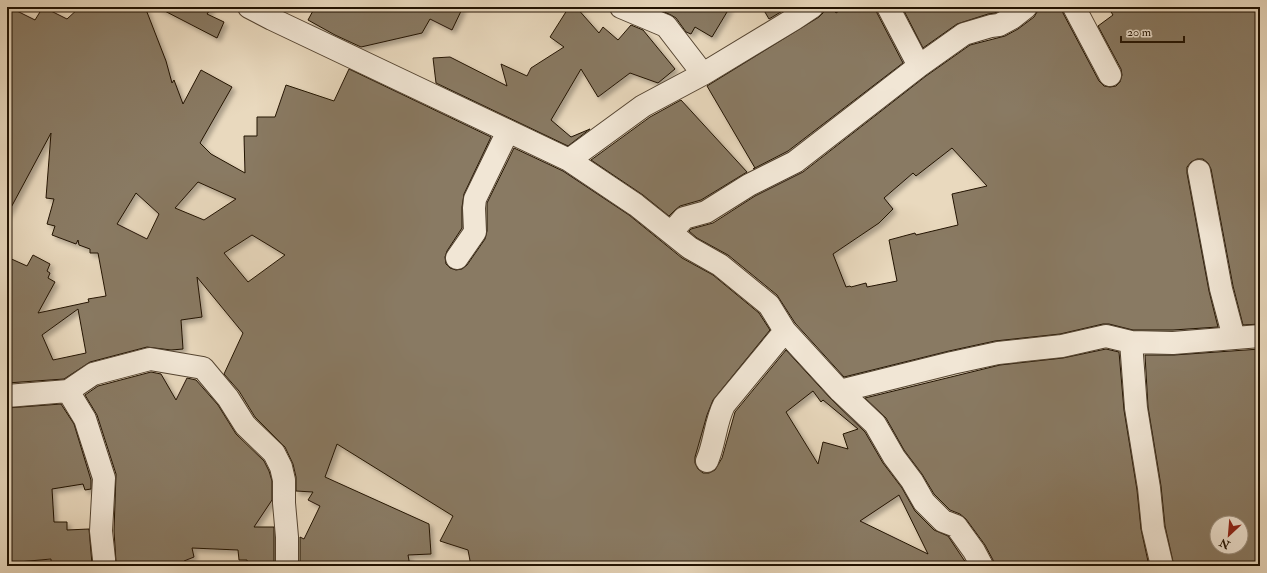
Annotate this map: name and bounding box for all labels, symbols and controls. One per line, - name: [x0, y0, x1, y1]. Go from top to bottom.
- scale bar: [1121, 18, 1184, 44]
- text: 20 m: [1127, 25, 1152, 40]
- north arrow: [1209, 515, 1249, 555]
- text: N: [1217, 535, 1233, 552]

